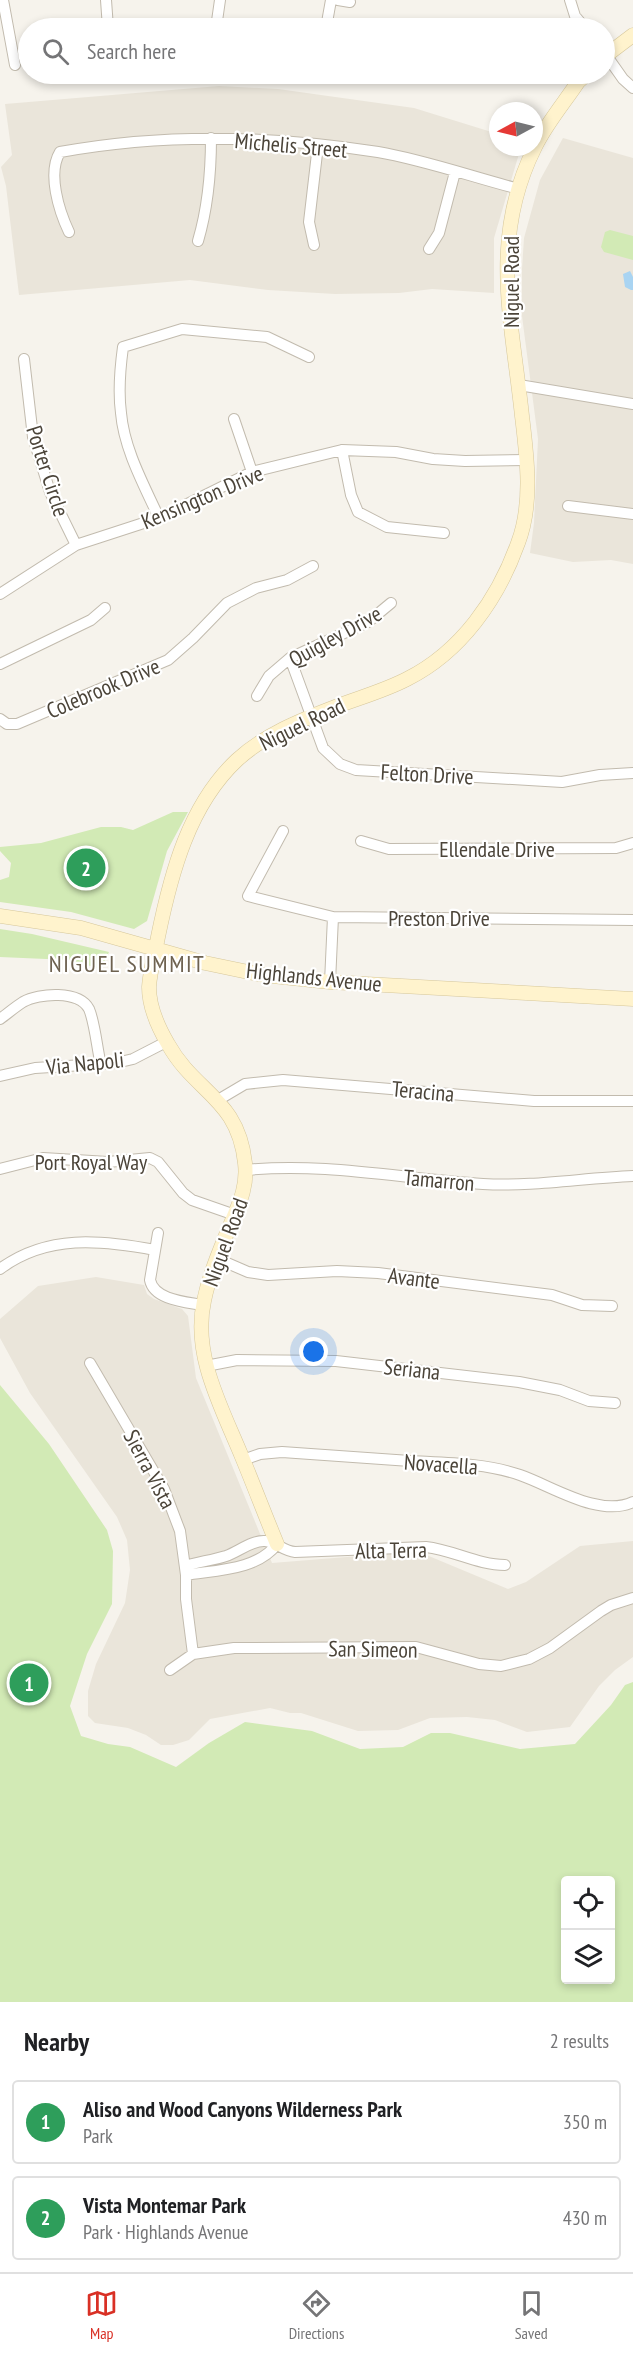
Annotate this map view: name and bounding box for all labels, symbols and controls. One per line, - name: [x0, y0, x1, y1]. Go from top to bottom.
- search box: [18, 18, 615, 84]
- icon: search: [39, 35, 72, 68]
- text: Search here: [87, 37, 176, 65]
- north arrow: [489, 102, 543, 156]
- street label: Michelis Street: [234, 126, 348, 164]
- street label: Niguel Road: [497, 236, 525, 328]
- street label: Porter Circle: [20, 422, 76, 520]
- street label: Kensington Drive: [137, 459, 267, 535]
- street label: Quigley Drive: [284, 599, 386, 673]
- street label: Colebrook Drive: [42, 652, 164, 724]
- street label: Niguel Road: [254, 691, 350, 757]
- street label: Felton Drive: [380, 758, 474, 790]
- street label: Ellendale Drive: [439, 835, 555, 863]
- pin: 2: [66, 846, 106, 890]
- street label: Preston Drive: [388, 904, 490, 932]
- district label: NIGUEL SUMMIT: [49, 948, 205, 979]
- street label: Highlands Avenue: [245, 956, 383, 998]
- street label: Via Napoli: [44, 1045, 125, 1081]
- street label: Teracina: [391, 1074, 455, 1108]
- street label: Port Royal Way: [35, 1148, 148, 1176]
- street label: Tamarron: [402, 1163, 476, 1197]
- street label: Niguel Road: [196, 1194, 254, 1290]
- street label: Avante: [387, 1261, 441, 1295]
- your location: [299, 1337, 328, 1366]
- street label: Seriana: [382, 1352, 442, 1386]
- street label: Sierra Vista: [118, 1425, 182, 1513]
- street label: Novacella: [403, 1447, 479, 1481]
- street label: Alta Terra: [355, 1535, 427, 1565]
- street label: San Simeon: [328, 1634, 418, 1664]
- pin: 1: [9, 1660, 48, 1706]
- map controls: [561, 1876, 615, 1984]
- button: locate: [561, 1876, 615, 1930]
- button: layers: [561, 1930, 615, 1984]
- text: Nearby: [24, 2025, 89, 2058]
- text: 2 results: [550, 2028, 609, 2054]
- text: Aliso and Wood Canyons Wilderness Park: [83, 2095, 402, 2123]
- text: 1: [41, 2109, 50, 2135]
- text: 350 m: [563, 2109, 607, 2135]
- text: Park: [83, 2123, 113, 2149]
- text: Vista Montemar Park: [83, 2191, 246, 2219]
- text: 2: [41, 2205, 50, 2231]
- text: 430 m: [563, 2205, 607, 2231]
- text: Park · Highlands Avenue: [83, 2219, 249, 2245]
- tab: Map: [85, 2287, 118, 2343]
- tab: Directions: [289, 2287, 344, 2343]
- tab: Saved: [515, 2287, 548, 2343]

